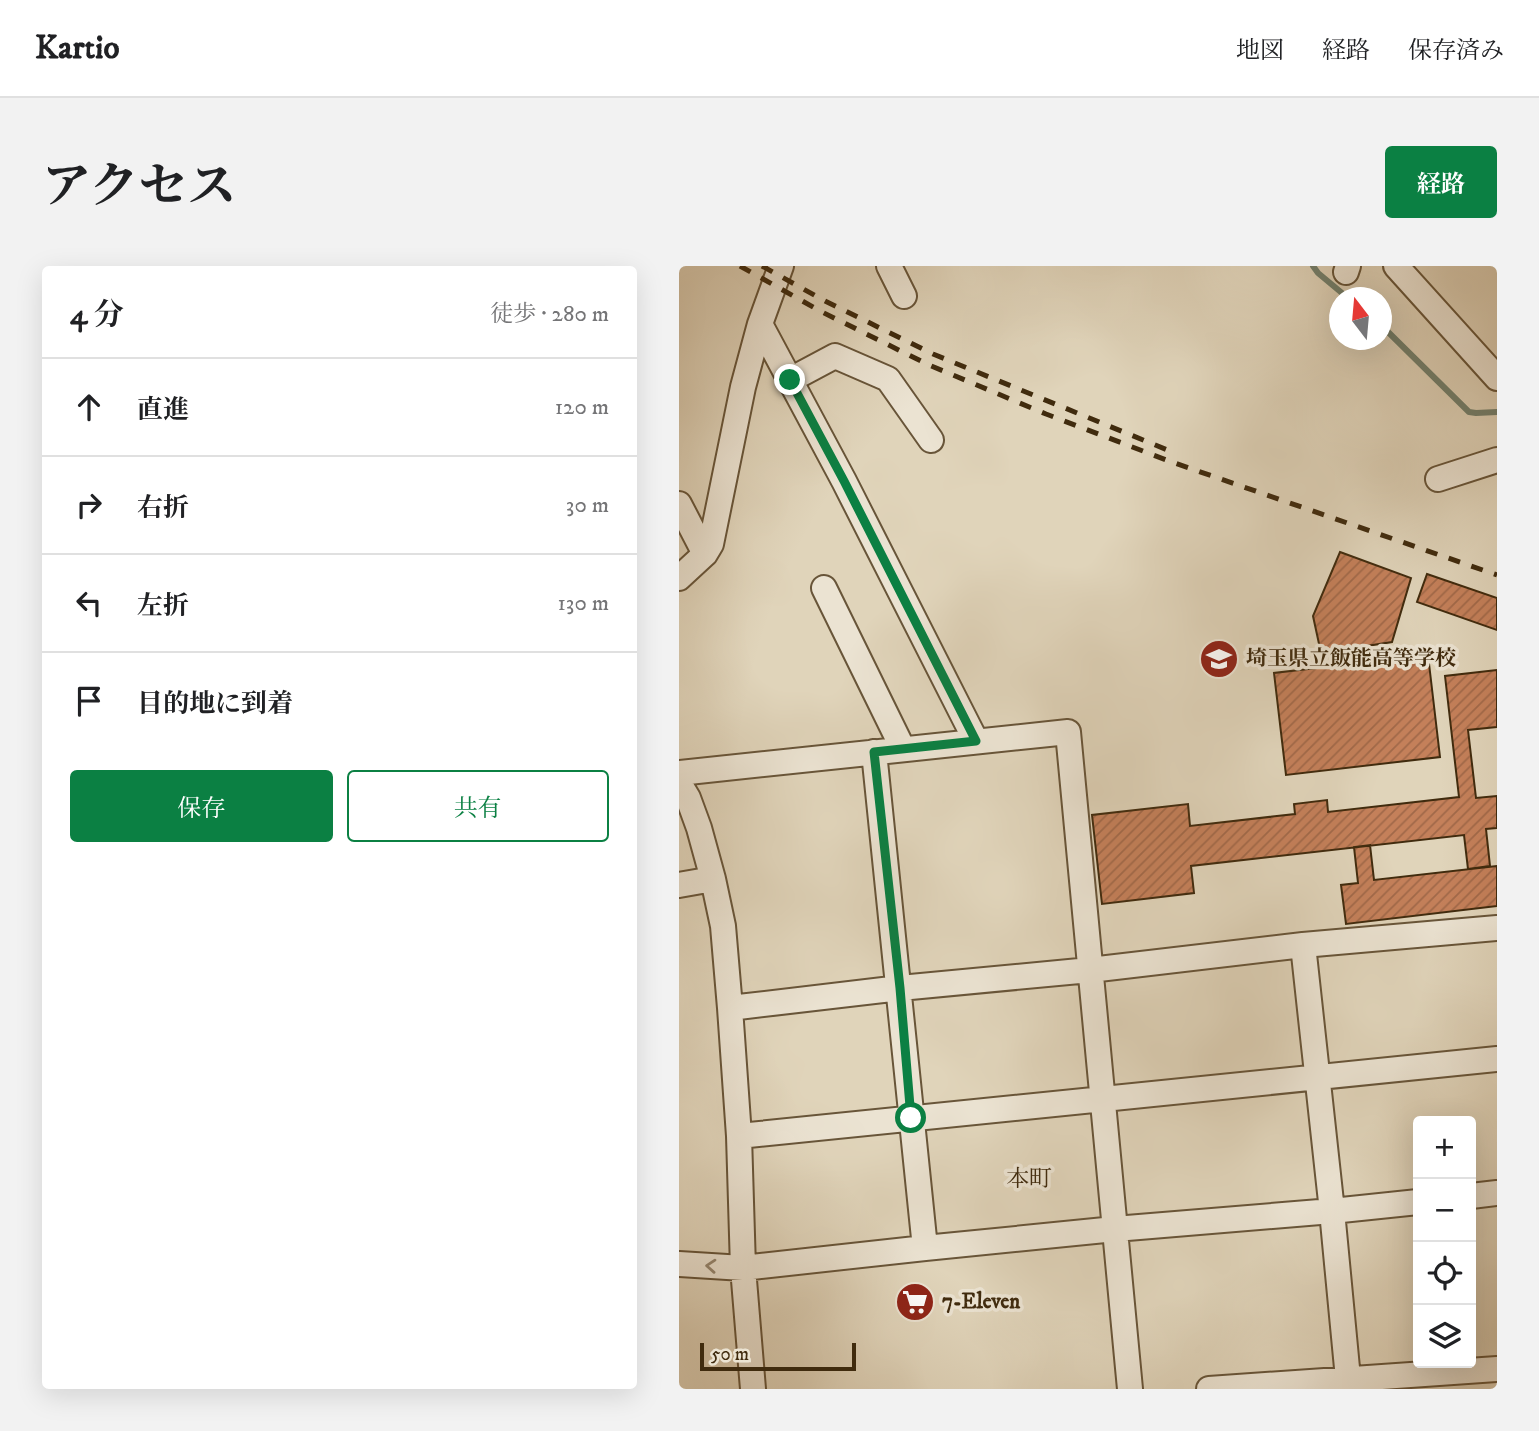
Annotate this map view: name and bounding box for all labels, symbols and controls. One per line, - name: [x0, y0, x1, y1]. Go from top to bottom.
- text: Kartio: [35, 28, 120, 69]
- text: 地図: [1236, 36, 1284, 66]
- text: 経路: [1322, 36, 1370, 66]
- text: 保存済み: [1408, 36, 1504, 66]
- button: 経路: [1385, 146, 1497, 218]
- text: アクセス: [42, 157, 237, 219]
- north arrow: [1329, 287, 1392, 350]
- text: 4 分: [70, 297, 124, 334]
- text: 徒歩 · 280 m: [490, 300, 609, 329]
- route end: [774, 364, 805, 395]
- icon: ahead: [70, 388, 108, 426]
- text: 120 m: [555, 393, 609, 422]
- text: 直進: [137, 394, 189, 427]
- icon: right: [70, 486, 108, 524]
- text: 30 m: [566, 491, 609, 520]
- text: 右折: [137, 492, 189, 525]
- icon: left: [70, 584, 108, 622]
- text: 130 m: [557, 589, 609, 618]
- text: 左折: [137, 590, 189, 623]
- school or university icon: 埼玉県立飯能高等学校: [1198, 638, 1240, 680]
- place label: 埼玉県立飯能高等学校: [1246, 646, 1456, 672]
- icon: arrive: [70, 682, 108, 720]
- text: 目的地に到着: [137, 688, 293, 721]
- button: 保存: [70, 770, 333, 842]
- button: 共有: [347, 770, 609, 842]
- route start: [895, 1102, 926, 1133]
- map controls: [1413, 1116, 1476, 1368]
- button: +: [1413, 1116, 1476, 1179]
- district label: 本町: [1006, 1165, 1052, 1194]
- button: −: [1413, 1179, 1476, 1242]
- button: locate: [1413, 1242, 1476, 1305]
- one-way arrow: [705, 1259, 716, 1274]
- supermarket icon: 7-Eleven: [894, 1281, 936, 1323]
- place label: 7-Eleven: [942, 1289, 1021, 1315]
- button: layers: [1413, 1305, 1476, 1368]
- scale bar: [700, 1340, 856, 1372]
- text: 50 m: [711, 1343, 749, 1366]

